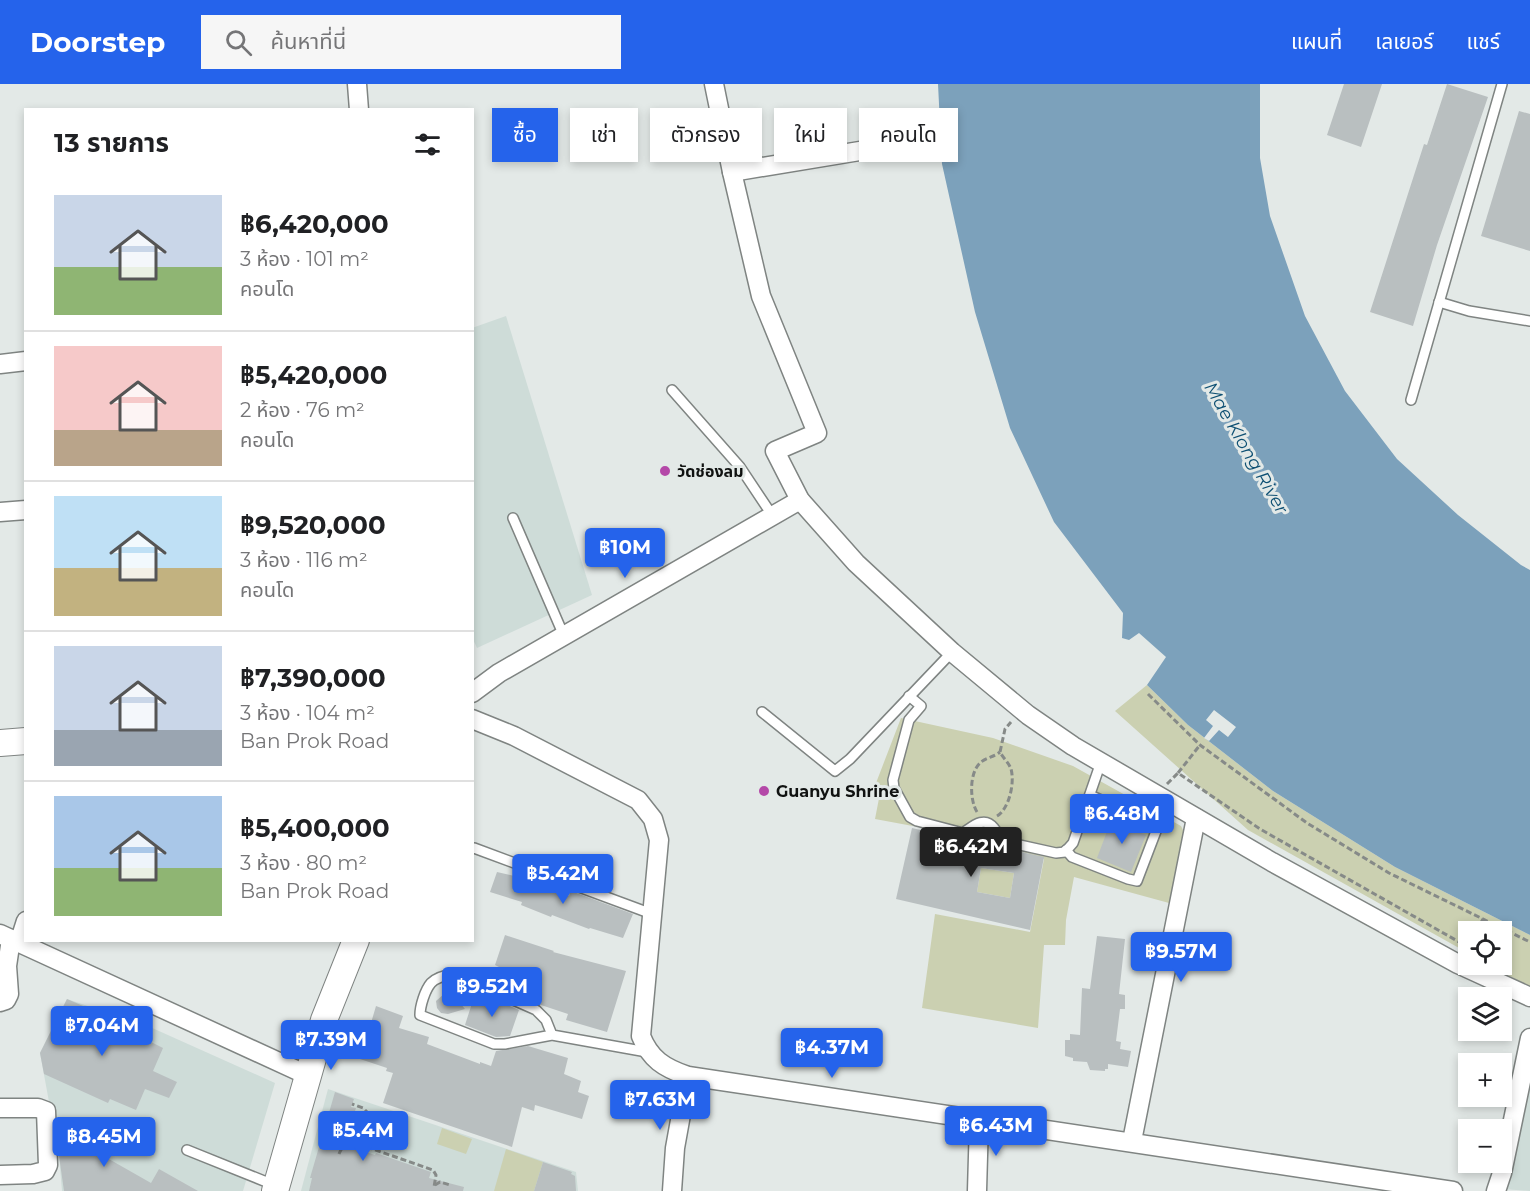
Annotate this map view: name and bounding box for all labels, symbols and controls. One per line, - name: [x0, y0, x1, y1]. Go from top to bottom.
- search box: [201, 15, 621, 69]
- text: Doorstep: [30, 25, 165, 59]
- icon: search: [222, 26, 255, 59]
- text: ค้นหาที่นี่: [270, 28, 346, 55]
- text: แผนที่: [1291, 29, 1342, 54]
- text: เลเยอร์: [1375, 29, 1434, 54]
- text: แชร์: [1467, 29, 1500, 54]
- chip: ซื้อ: [492, 108, 558, 162]
- chip: เช่า: [570, 108, 638, 162]
- chip: ตัวกรอง: [650, 108, 762, 162]
- chip: ใหม่: [774, 108, 847, 162]
- chip: คอนโด: [859, 108, 958, 162]
- text: 13 รายการ: [54, 127, 169, 159]
- icon: filters: [411, 128, 444, 161]
- text: ฿6,420,000: [240, 208, 389, 240]
- icon: home: [102, 219, 174, 291]
- text: 3 ห้อง · 101 m²: [240, 247, 369, 271]
- text: คอนโด: [240, 277, 294, 301]
- text: ฿5,420,000: [240, 359, 387, 391]
- icon: home: [102, 370, 174, 442]
- water label: Mae Klong River: [1199, 378, 1293, 518]
- text: 2 ห้อง · 76 m²: [240, 398, 365, 422]
- text: คอนโด: [240, 428, 294, 452]
- place label: วัดช่องลม: [677, 462, 744, 481]
- marker: วัดช่องลม: [658, 464, 672, 478]
- text: ฿9,520,000: [240, 509, 386, 541]
- icon: home: [102, 520, 174, 592]
- pin: ฿10M: [589, 528, 661, 579]
- text: ฿10M: [599, 535, 651, 559]
- text: 3 ห้อง · 116 m²: [240, 548, 368, 572]
- text: คอนโด: [240, 578, 294, 602]
- text: ฿7,390,000: [240, 662, 386, 694]
- icon: home: [102, 670, 174, 742]
- text: 3 ห้อง · 104 m²: [240, 701, 375, 725]
- text: Ban Prok Road: [240, 729, 389, 753]
- place label: Guanyu Shrine: [776, 782, 899, 801]
- marker: Guanyu Shrine: [757, 784, 771, 798]
- pin: ฿6.48M: [1073, 794, 1171, 845]
- text: ฿6.48M: [1084, 801, 1160, 825]
- text: ฿5,400,000: [240, 812, 390, 844]
- icon: home: [102, 820, 174, 892]
- pin: ฿6.42M: [922, 827, 1020, 878]
- text: ฿6.42M: [934, 834, 1008, 858]
- text: 3 ห้อง · 80 m²: [240, 851, 367, 875]
- pin: ฿5.42M: [514, 854, 612, 905]
- text: ฿5.42M: [526, 861, 600, 885]
- text: Ban Prok Road: [240, 879, 389, 903]
- map controls: [1458, 921, 1512, 1173]
- button: locate: [1458, 921, 1512, 975]
- pin: ฿9.57M: [1132, 932, 1230, 983]
- text: ฿9.57M: [1145, 939, 1217, 963]
- pin: ฿9.52M: [443, 967, 541, 1018]
- text: ฿9.52M: [456, 974, 528, 998]
- button: layers: [1458, 987, 1512, 1041]
- pin: ฿7.04M: [53, 1006, 151, 1057]
- text: ฿7.04M: [65, 1013, 139, 1037]
- pin: ฿7.39M: [282, 1020, 380, 1071]
- text: ฿7.39M: [295, 1027, 367, 1051]
- pin: ฿4.37M: [783, 1028, 881, 1079]
- text: ฿4.37M: [795, 1035, 869, 1059]
- button: +: [1458, 1053, 1512, 1107]
- pin: ฿7.63M: [611, 1080, 709, 1131]
- text: ฿7.63M: [624, 1087, 696, 1111]
- pin: ฿6.43M: [947, 1106, 1045, 1157]
- pin: ฿5.4M: [321, 1111, 405, 1162]
- text: ฿6.43M: [959, 1113, 1033, 1137]
- pin: ฿8.45M: [55, 1117, 153, 1168]
- text: ฿5.4M: [332, 1118, 394, 1142]
- button: −: [1458, 1119, 1512, 1173]
- text: ฿8.45M: [66, 1124, 142, 1148]

